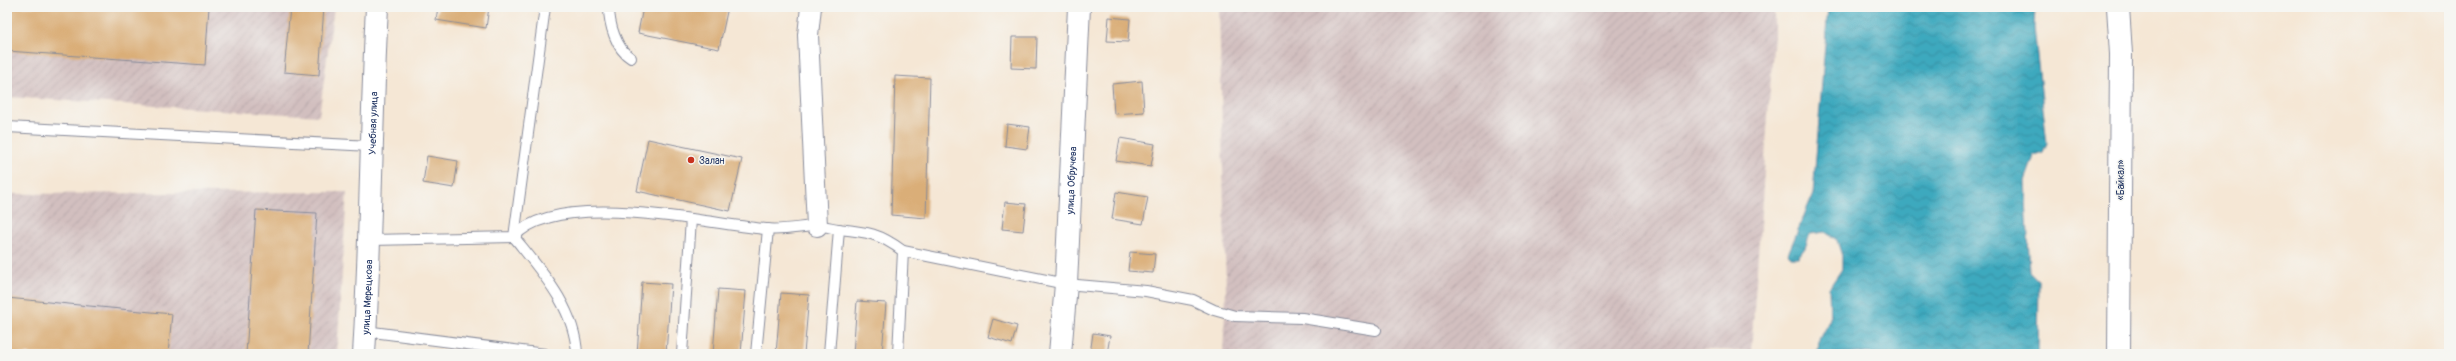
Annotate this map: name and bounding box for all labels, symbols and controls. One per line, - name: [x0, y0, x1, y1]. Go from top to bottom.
- street label: Учебная улица: [367, 91, 381, 155]
- street label: улица Обручева: [1064, 146, 1079, 216]
- marker: Залан: [686, 155, 696, 165]
- place label: Залан: [699, 155, 725, 167]
- street label: «Байкал»: [2115, 160, 2127, 200]
- street label: улица Мерецкова: [360, 259, 375, 336]

